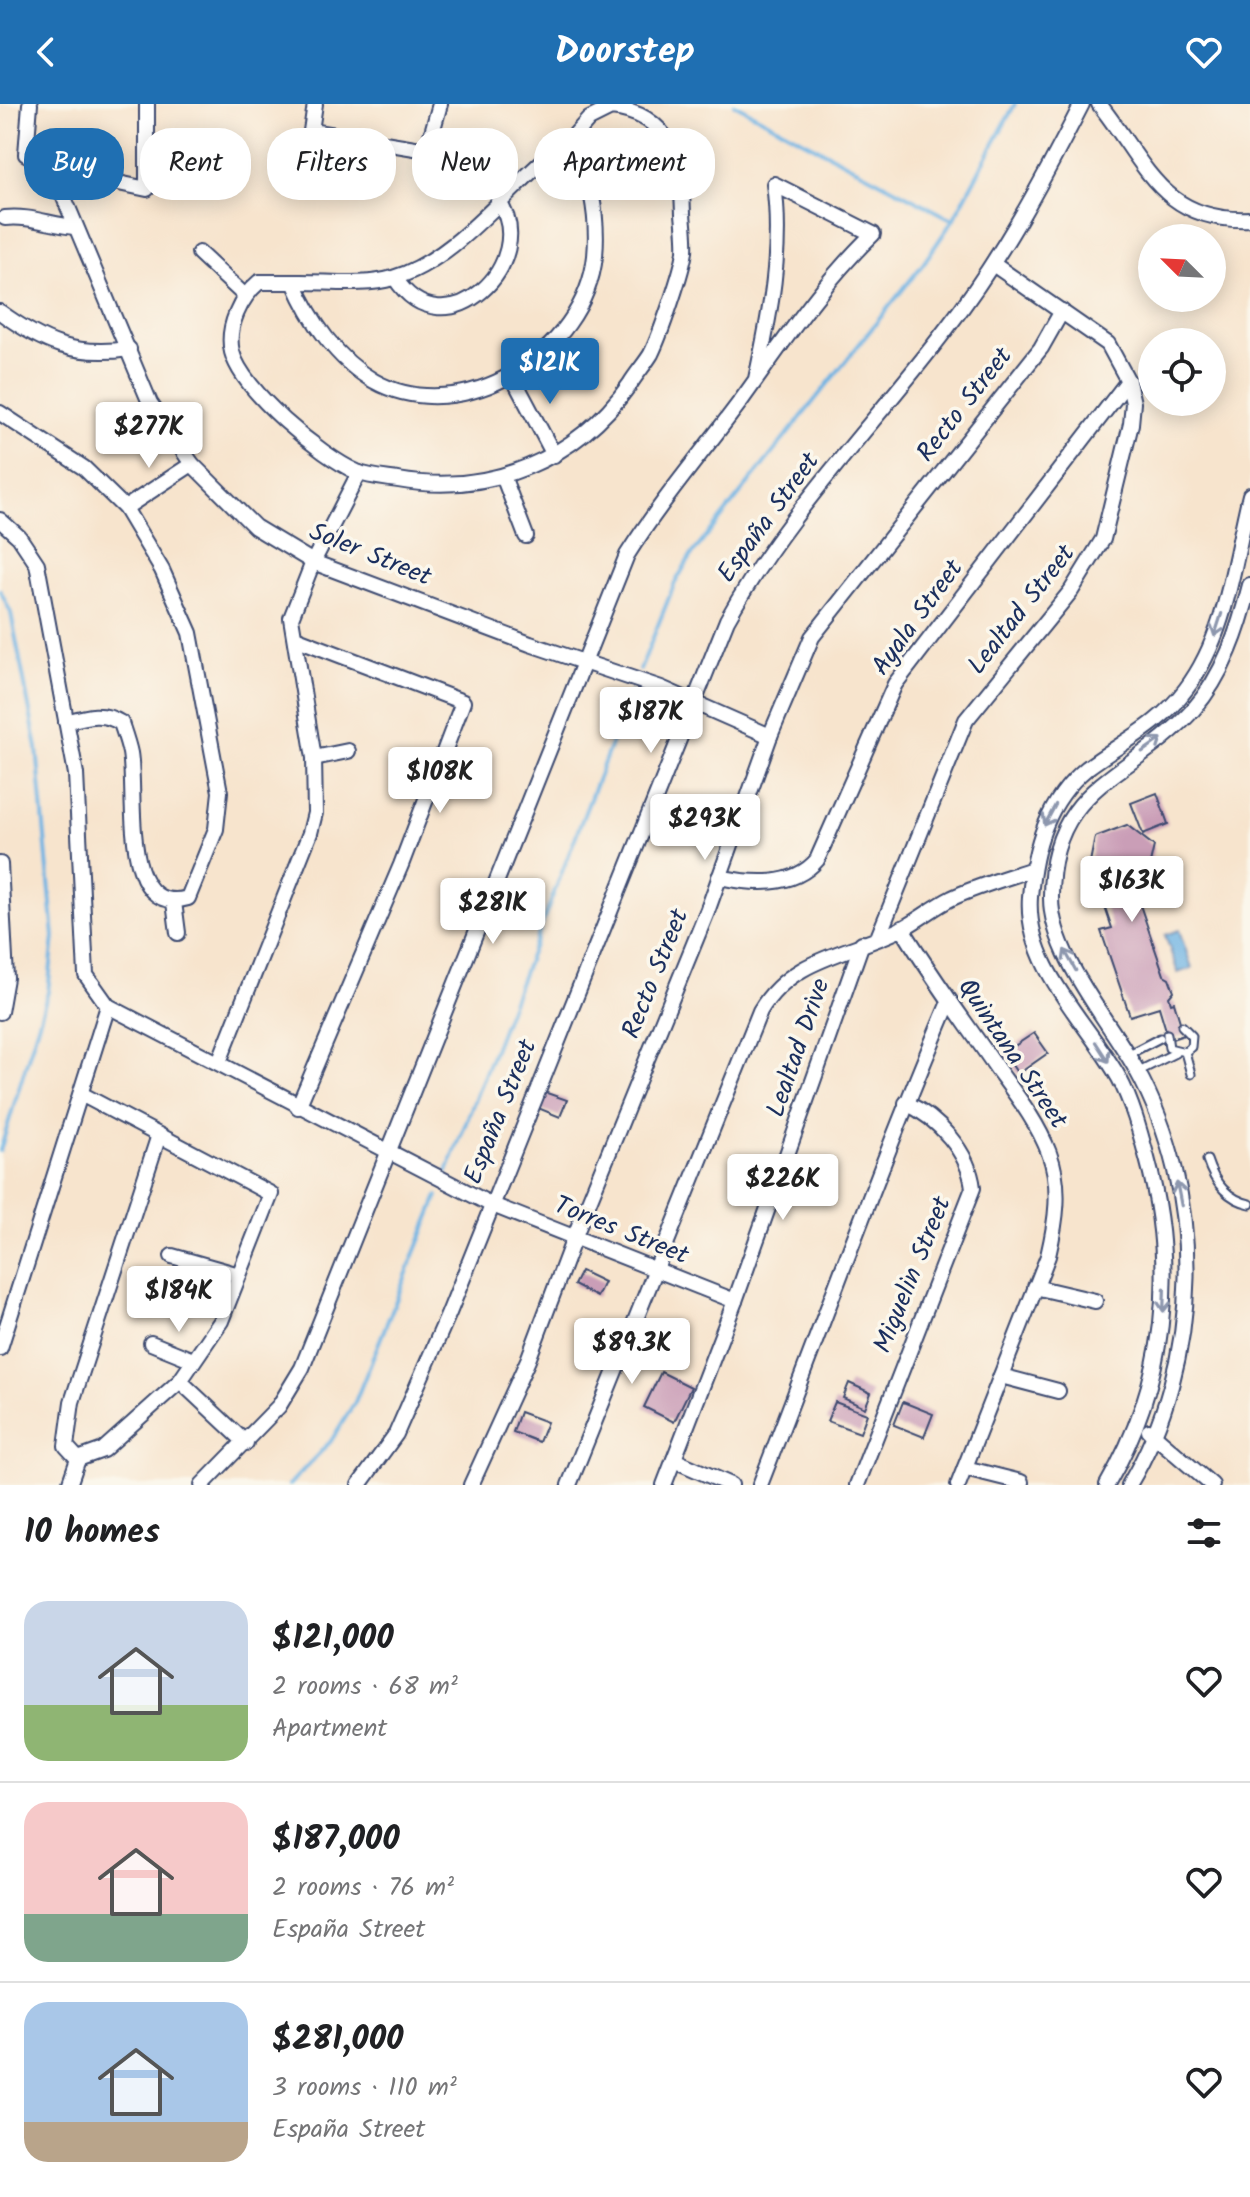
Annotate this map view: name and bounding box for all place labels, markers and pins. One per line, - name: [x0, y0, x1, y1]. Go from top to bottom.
- pin: $121K: [494, 338, 606, 406]
- pin: $277K: [93, 402, 205, 470]
- pin: $187K: [595, 687, 707, 755]
- pin: $108K: [384, 747, 496, 815]
- pin: $293K: [649, 794, 761, 862]
- pin: $163K: [1076, 856, 1188, 924]
- pin: $281K: [437, 878, 549, 946]
- pin: $226K: [727, 1154, 839, 1222]
- pin: $184K: [123, 1266, 235, 1334]
- pin: $89.3K: [567, 1318, 697, 1386]

